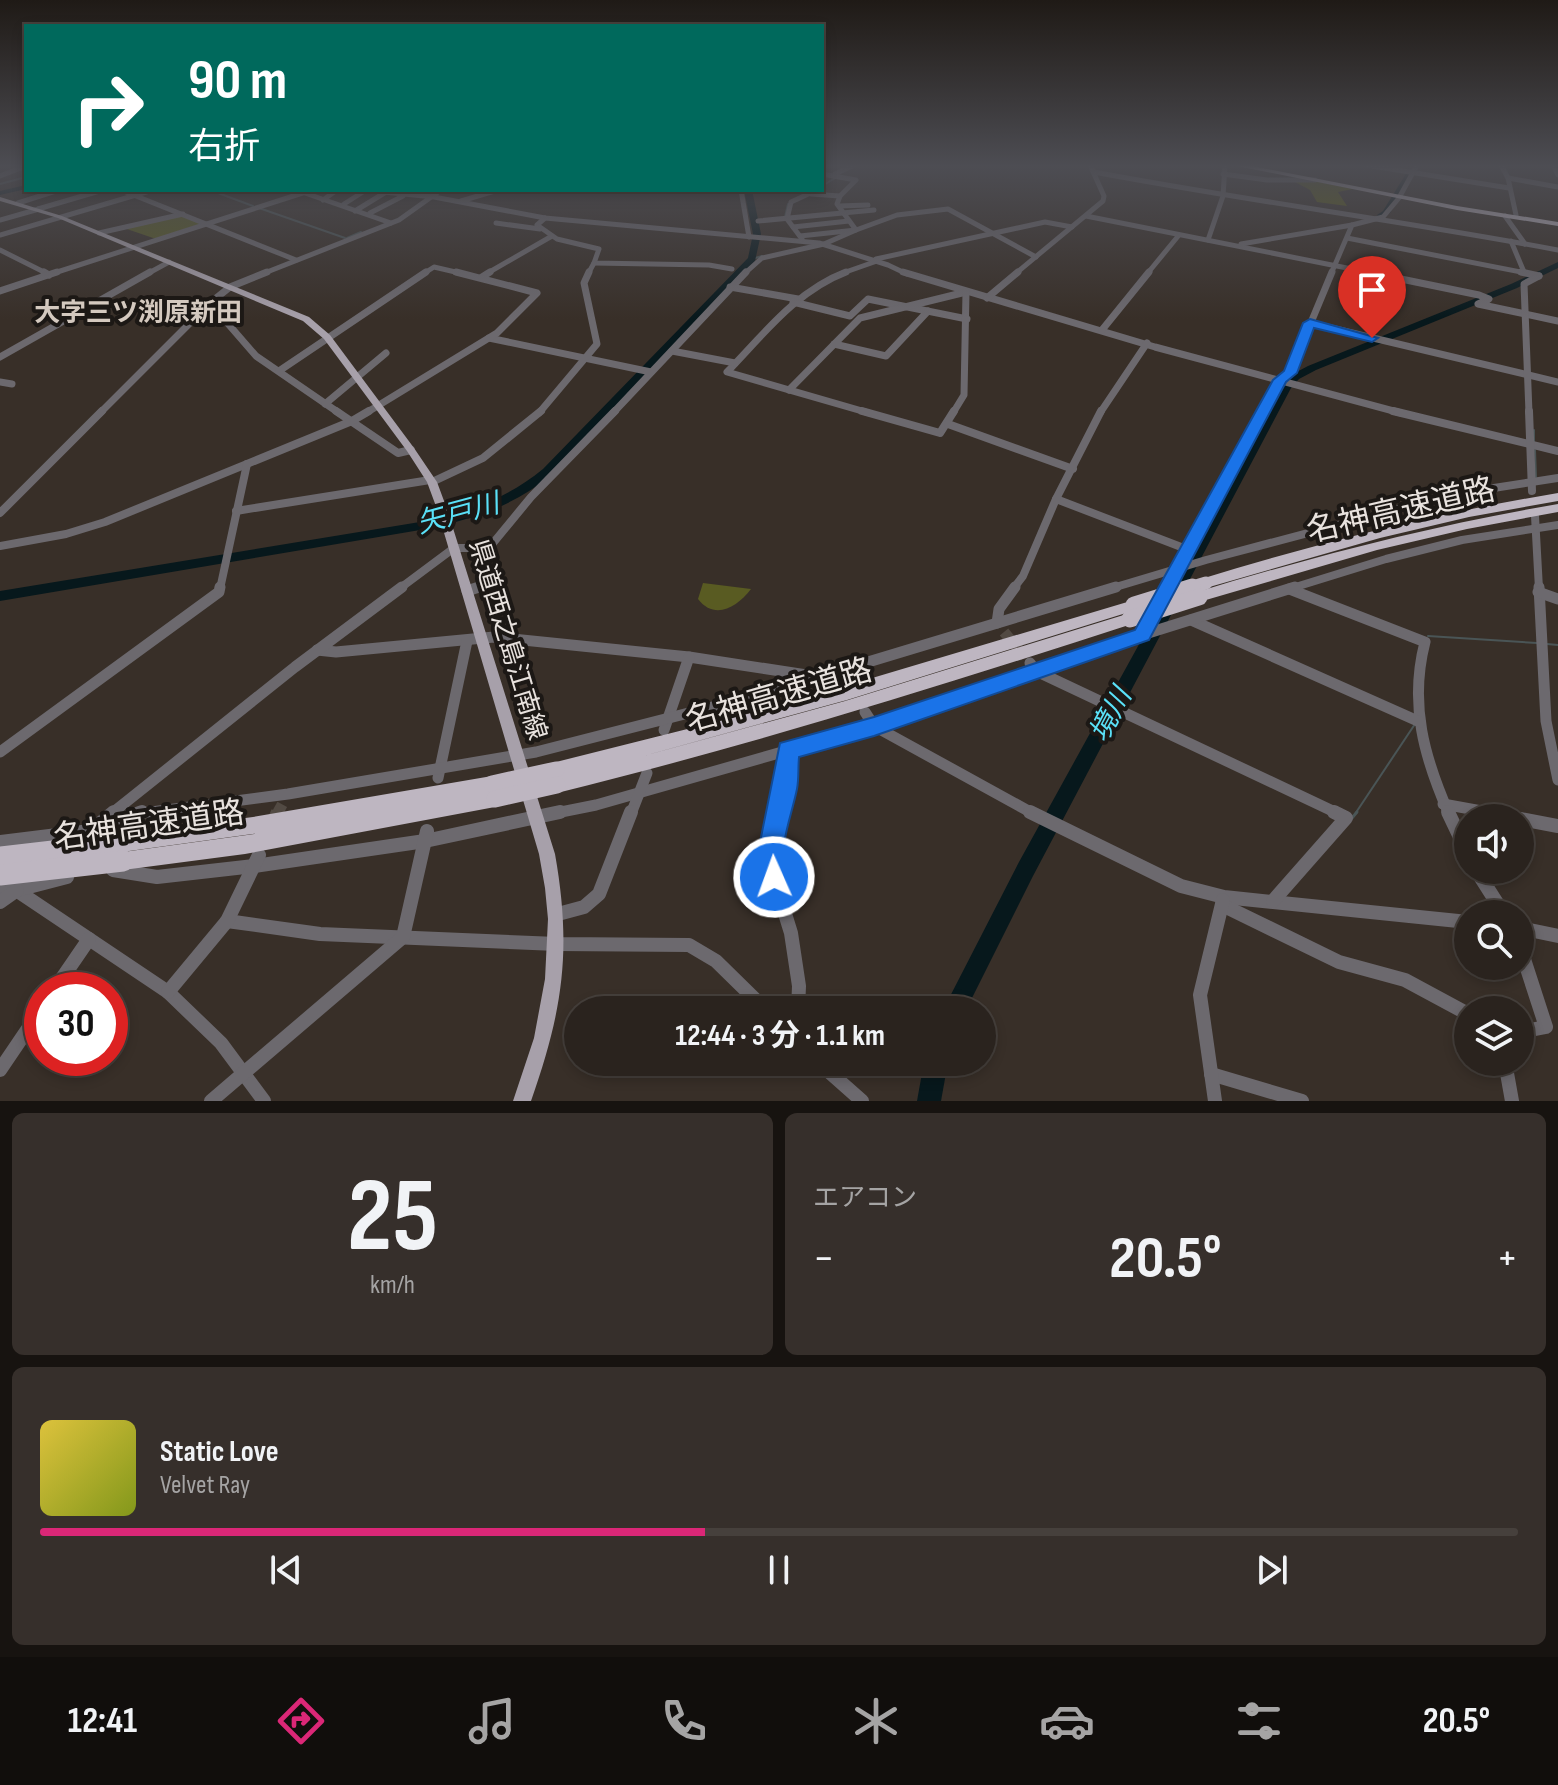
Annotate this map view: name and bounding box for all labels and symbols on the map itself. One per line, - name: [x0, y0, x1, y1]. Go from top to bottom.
- pin: [1338, 256, 1406, 338]
- district label: 大字三ツ渕原新田: [34, 298, 242, 329]
- street label: 名神高速道路: [1303, 470, 1499, 552]
- water label: 矢戸川: [413, 486, 506, 541]
- street label: 県道西之島江南線: [462, 536, 552, 744]
- street label: 名神高速道路: [681, 651, 877, 741]
- water label: 境川: [1083, 680, 1140, 747]
- street label: 名神高速道路: [51, 793, 247, 859]
- position arrow: [732, 835, 816, 919]
- speed limit sign: 30: [24, 972, 128, 1076]

